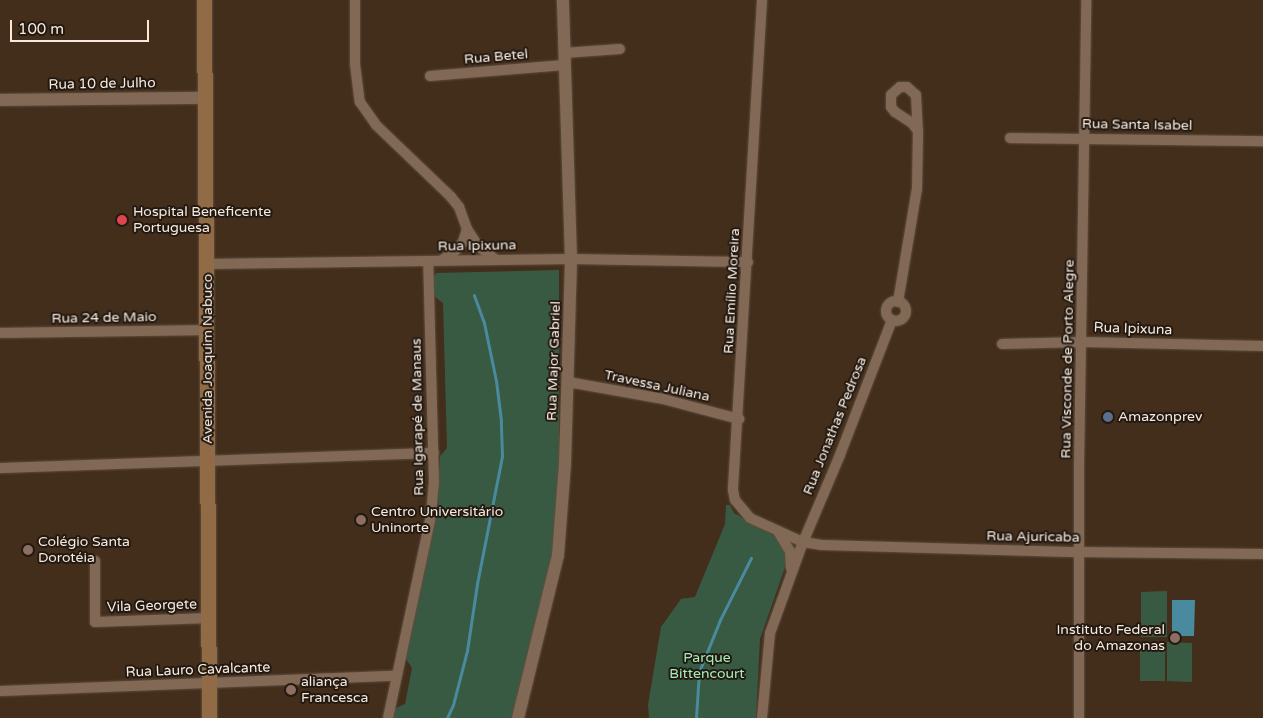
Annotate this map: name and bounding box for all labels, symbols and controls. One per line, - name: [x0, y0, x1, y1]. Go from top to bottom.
- scale bar: [12, 10, 151, 42]
- text: 100 m: [18, 20, 64, 38]
- street label: Rua Betel: [463, 46, 529, 68]
- street label: Rua 10 de Julho: [48, 75, 156, 93]
- street label: Rua Santa Isabel: [1082, 116, 1192, 134]
- place label: Hospital Beneficente Portuguesa: [133, 204, 271, 236]
- marker: Hospital Beneficente Portuguesa: [115, 213, 129, 227]
- street label: Rua Emílio Moreira: [720, 228, 744, 354]
- street label: Rua Ipixuna: [438, 237, 516, 255]
- street label: Rua Visconde de Porto Alegre: [1058, 259, 1078, 459]
- street label: Avenida Joaquim Nabuco: [200, 274, 216, 444]
- street label: Rua Major Gabriel: [544, 301, 564, 421]
- street label: Rua 24 de Maio: [51, 309, 157, 327]
- street label: Rua Ipixuna: [1093, 319, 1173, 339]
- street label: Rua Igarapé de Manaus: [408, 338, 428, 496]
- street label: Rua Jonathas Pedrosa: [800, 354, 870, 498]
- street label: Travessa Juliana: [603, 367, 711, 405]
- place label: Amazonprev: [1118, 409, 1202, 425]
- marker: Amazonprev: [1102, 411, 1114, 423]
- place label: Centro Universitário Uninorte: [371, 504, 503, 536]
- marker: Centro Universitário Uninorte: [355, 514, 367, 526]
- street label: Rua Ajuricaba: [986, 528, 1080, 546]
- place label: Colégio Santa Dorotéia: [38, 534, 130, 566]
- marker: Colégio Santa Dorotéia: [22, 544, 34, 556]
- street label: Vila Georgete: [107, 596, 197, 616]
- place label: Instituto Federal do Amazonas: [1057, 622, 1165, 654]
- marker: Instituto Federal do Amazonas: [1169, 632, 1181, 644]
- park label: Parque Bittencourt: [669, 650, 745, 682]
- street label: Rua Lauro Cavalcante: [125, 659, 271, 681]
- place label: aliança Francesca: [301, 674, 368, 706]
- marker: aliança Francesca: [285, 684, 297, 696]

